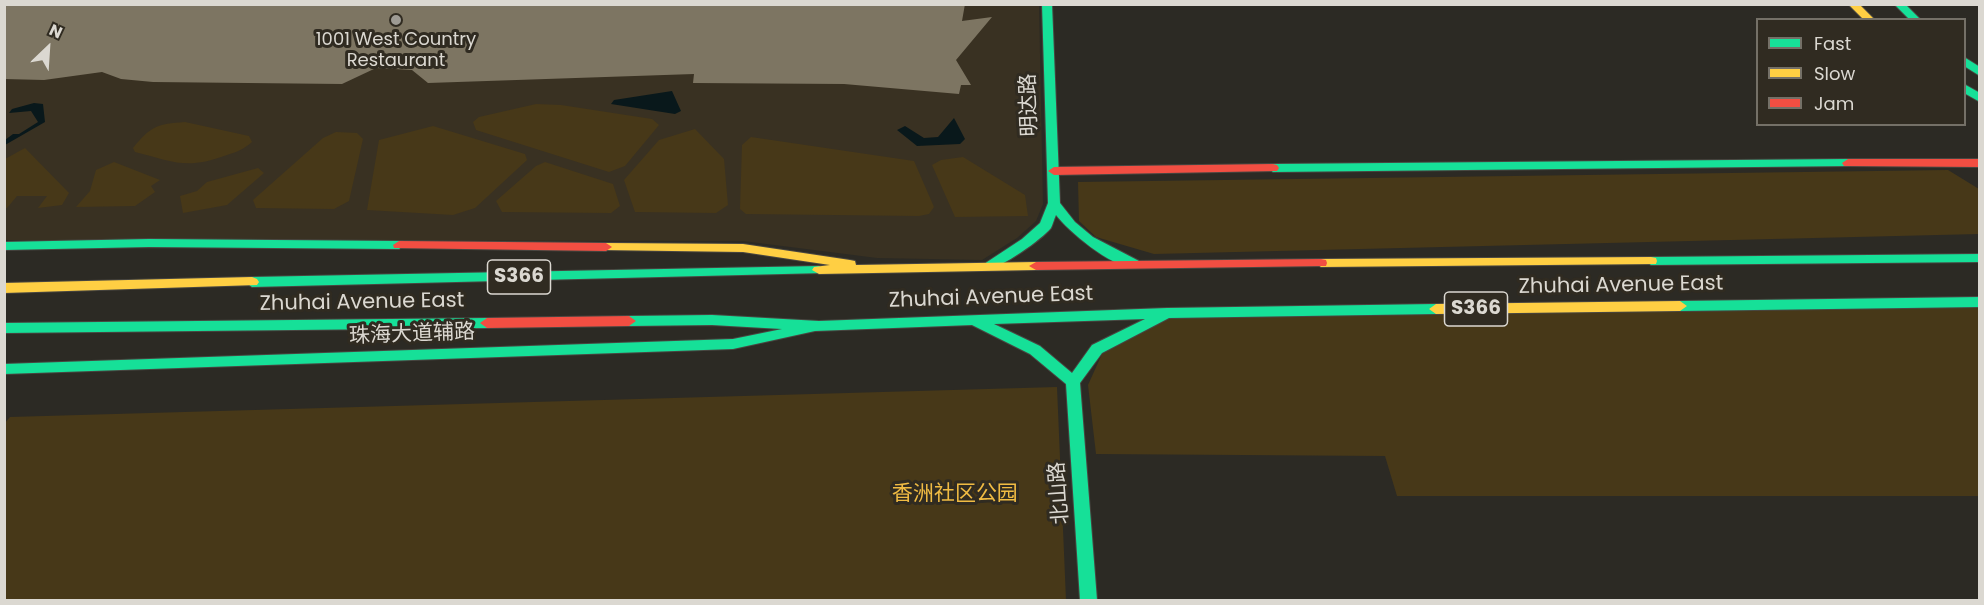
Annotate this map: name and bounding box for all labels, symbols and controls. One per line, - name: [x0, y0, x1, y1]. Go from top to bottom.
- marker: 1001 West Country Restaurant: [389, 13, 403, 27]
- north arrow: [18, 18, 78, 78]
- text: N: [45, 18, 66, 44]
- legend: [1756, 18, 1966, 126]
- place label: 1001 West Country Restaurant: [316, 29, 476, 72]
- text: Fast: [1814, 31, 1851, 56]
- text: Slow: [1814, 61, 1855, 86]
- street label: 明达路: [1016, 73, 1044, 137]
- text: Jam: [1814, 91, 1854, 116]
- road number: S366: [488, 260, 550, 294]
- street label: Zhuhai Avenue East: [1518, 272, 1724, 300]
- street label: Zhuhai Avenue East: [888, 282, 1094, 314]
- street label: Zhuhai Avenue East: [259, 289, 465, 317]
- road number: S366: [1444, 292, 1508, 326]
- street label: 珠海大道辅路: [349, 320, 475, 350]
- street label: 北山路: [1045, 461, 1075, 525]
- park label: 香洲社区公园: [892, 482, 1018, 508]

